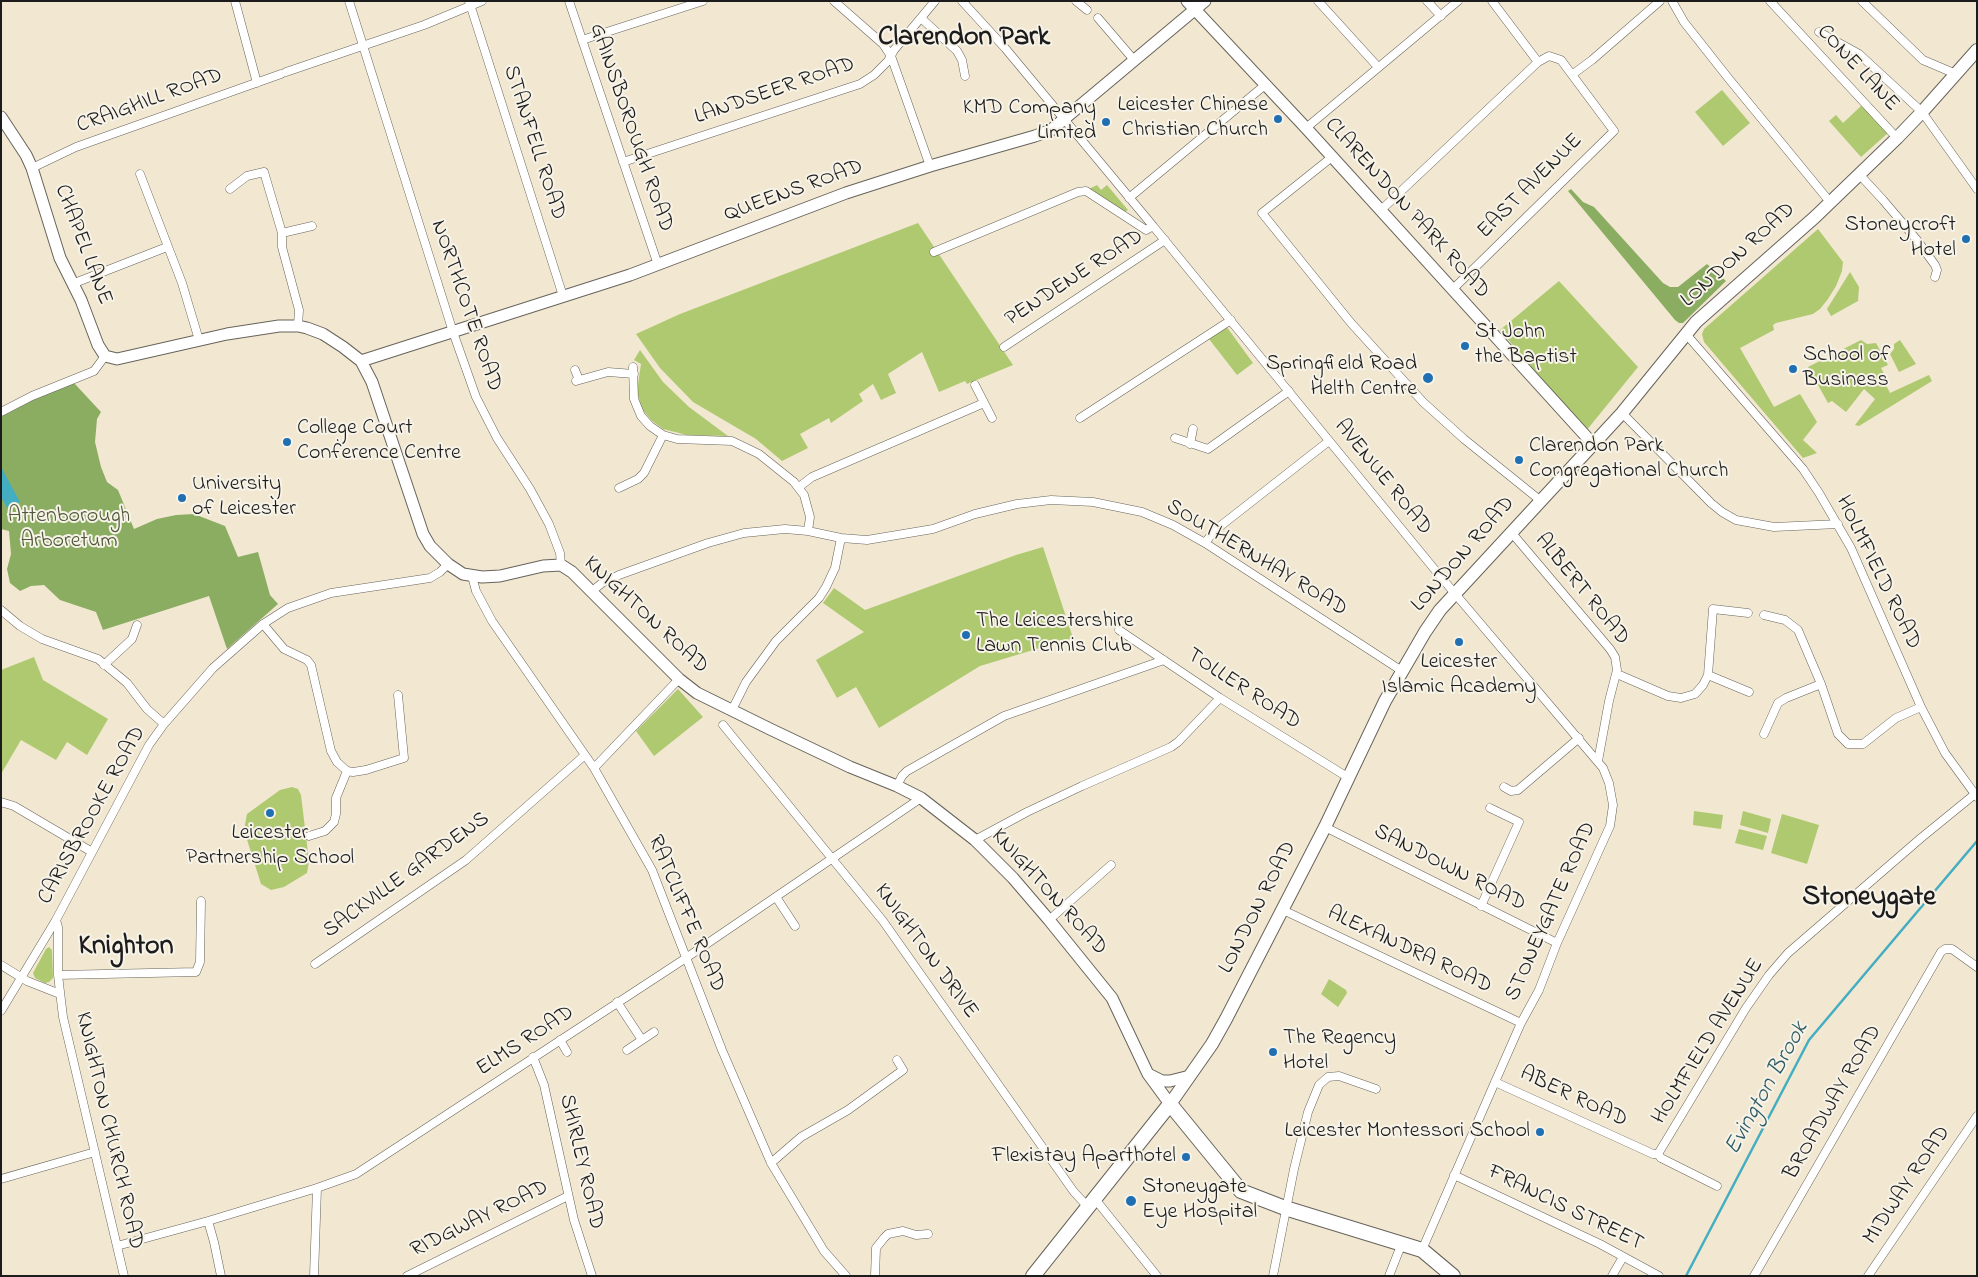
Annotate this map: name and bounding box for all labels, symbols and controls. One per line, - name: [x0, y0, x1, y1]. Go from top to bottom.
- street label: GAINSBOROUGH ROAD: [582, 20, 678, 236]
- street label: CONE LANE: [1810, 20, 1904, 118]
- district label: Clarendon Park: [878, 22, 1050, 56]
- street label: LANDSEER ROAD: [691, 52, 859, 132]
- street label: STANFELL ROAD: [496, 62, 570, 224]
- street label: CRAIGHILL ROAD: [74, 63, 226, 141]
- place label: Leicester Chinese Christian Church: [1117, 93, 1268, 144]
- place label: KMD Company Limted: [963, 96, 1096, 148]
- marker: Leicester Chinese Christian Church: [1272, 113, 1284, 125]
- street label: CLARENDON PARK ROAD: [1318, 113, 1494, 305]
- marker: KMD Company Limted: [1100, 116, 1112, 128]
- street label: EAST AVENUE: [1473, 129, 1589, 245]
- street label: QUEENS ROAD: [721, 155, 867, 229]
- street label: CHAPEL LANE: [47, 181, 117, 309]
- street label: LONDON ROAD: [1676, 198, 1802, 314]
- place label: Stoneycroft Hotel: [1845, 213, 1956, 264]
- street label: NORTHCOTE ROAD: [423, 217, 507, 395]
- street label: PENDENE ROAD: [1001, 225, 1149, 333]
- marker: Stoneycroft Hotel: [1960, 233, 1972, 245]
- place label: St John the Baptist: [1475, 320, 1577, 372]
- marker: St John the Baptist: [1459, 340, 1471, 352]
- place label: School of Business: [1803, 343, 1890, 394]
- place label: Springfield Road Helth Centre: [1266, 352, 1417, 404]
- marker: School of Business: [1787, 363, 1799, 375]
- marker: Springfield Road Helth Centre: [1421, 371, 1435, 385]
- street label: AVENUE ROAD: [1327, 415, 1437, 541]
- place label: College Court Conference Centre: [297, 416, 461, 468]
- place label: Clarendon Park Congregational Church: [1529, 434, 1729, 486]
- marker: College Court Conference Centre: [281, 436, 293, 448]
- marker: Clarendon Park Congregational Church: [1513, 454, 1525, 466]
- place label: University of Leicester: [192, 472, 296, 524]
- marker: University of Leicester: [176, 492, 188, 504]
- street label: LONDON ROAD: [1406, 492, 1522, 618]
- street label: HOLMFIELD ROAD: [1828, 492, 1926, 654]
- street label: SOUTHERNHAY ROAD: [1161, 494, 1351, 624]
- park label: Attenborough Arboretum: [8, 504, 130, 556]
- street label: ALBERT ROAD: [1528, 529, 1634, 651]
- street label: KNIGHTON ROAD: [577, 551, 713, 681]
- place label: The Leicestershire Lawn Tennis Club: [976, 609, 1134, 660]
- marker: The Leicestershire Lawn Tennis Club: [960, 629, 972, 641]
- marker: Leicester Islamic Academy: [1453, 636, 1465, 648]
- street label: TOLLER ROAD: [1181, 643, 1305, 737]
- place label: Leicester Islamic Academy: [1382, 650, 1536, 701]
- street label: CARISBROOKE ROAD: [33, 722, 153, 910]
- marker: Leicester Partnership School: [264, 807, 276, 819]
- street label: SACKVILLE GARDENS: [319, 807, 495, 945]
- street label: STONEYGATE ROAD: [1501, 818, 1603, 1006]
- street label: SANDOWN ROAD: [1369, 819, 1529, 919]
- place label: Leicester Partnership School: [186, 821, 354, 872]
- street label: KNIGHTON ROAD: [984, 824, 1112, 962]
- street label: RATCLIFFE ROAD: [640, 832, 730, 996]
- street label: LONDON ROAD: [1214, 837, 1304, 979]
- street label: KNIGHTON DRIVE: [867, 879, 983, 1025]
- district label: Stoneygate: [1802, 882, 1936, 916]
- street label: ALEXANDRA ROAD: [1322, 901, 1496, 1001]
- district label: Knighton: [79, 931, 173, 965]
- street label: HOLMFIELD AVENUE: [1647, 954, 1771, 1130]
- street label: ELMS ROAD: [472, 1001, 580, 1083]
- street label: KNIGHTON CHURCH ROAD: [68, 1010, 148, 1252]
- water label: Evington Brook: [1720, 1018, 1816, 1160]
- street label: BROADWAY ROAD: [1779, 1021, 1889, 1185]
- place label: The Regency Hotel: [1283, 1026, 1396, 1078]
- marker: The Regency Hotel: [1267, 1046, 1279, 1058]
- street label: ABER ROAD: [1515, 1062, 1631, 1134]
- street label: SHIRLEY ROAD: [552, 1092, 608, 1232]
- place label: Leicester Montessori School: [1284, 1119, 1530, 1145]
- street label: MIDWAY ROAD: [1859, 1122, 1957, 1250]
- marker: Leicester Montessori School: [1534, 1126, 1546, 1138]
- place label: Flexistay Aparthotel: [992, 1144, 1176, 1170]
- marker: Flexistay Aparthotel: [1180, 1151, 1192, 1163]
- street label: FRANCIS STREET: [1483, 1160, 1647, 1258]
- street label: RIDGWAY ROAD: [407, 1175, 553, 1265]
- place label: Stoneygate Eye Hospital: [1142, 1175, 1257, 1226]
- marker: Stoneygate Eye Hospital: [1124, 1194, 1138, 1208]

